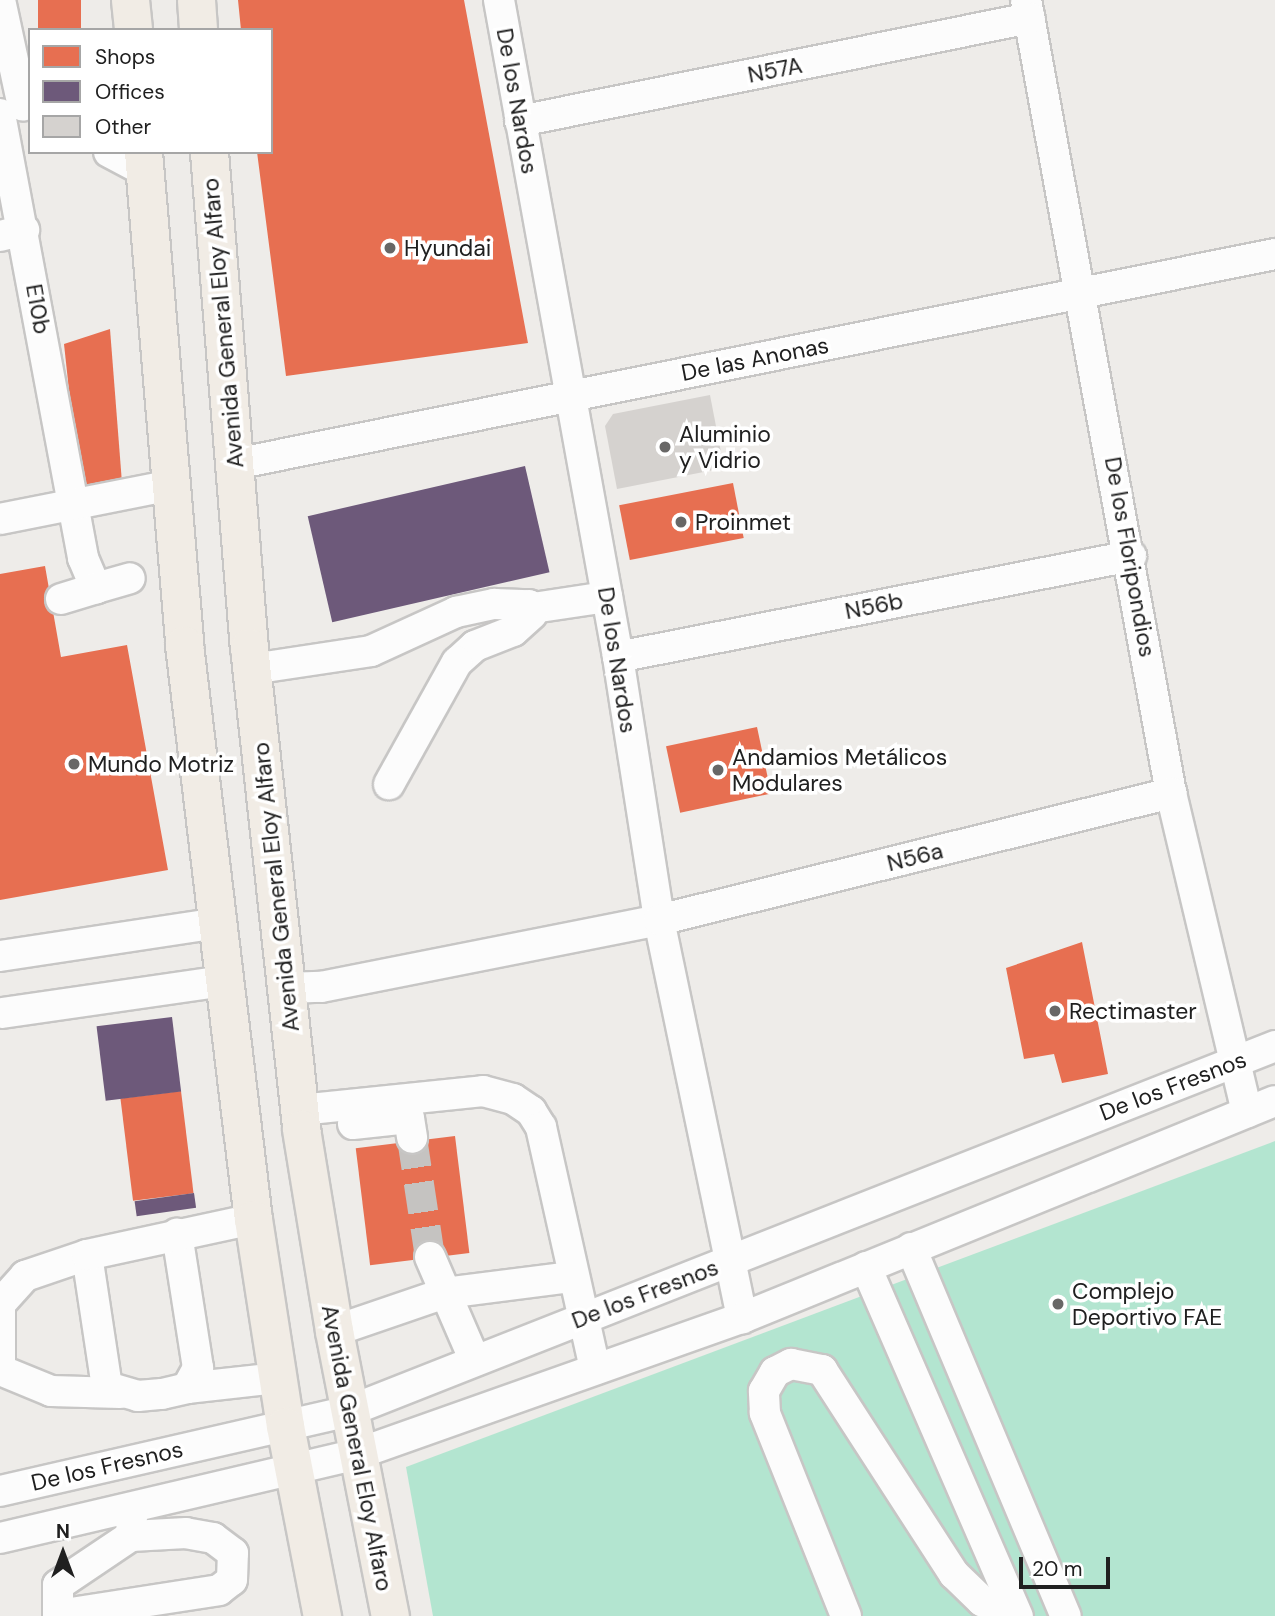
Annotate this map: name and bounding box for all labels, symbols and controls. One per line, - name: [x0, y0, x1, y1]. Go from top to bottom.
- street label: De los Nardos: [491, 26, 543, 176]
- legend: [28, 28, 273, 154]
- text: Shops: [95, 43, 155, 71]
- street label: N57A: [745, 51, 805, 89]
- text: Offices: [95, 78, 165, 106]
- text: Other: [95, 113, 151, 141]
- street label: Avenida General Eloy Alfaro: [197, 177, 249, 469]
- place label: Hyundai: [404, 234, 491, 262]
- marker: Hyundai: [382, 240, 398, 256]
- street label: E10b: [20, 282, 56, 336]
- street label: De las Anonas: [679, 331, 831, 387]
- place label: Aluminio y Vidrio: [679, 420, 771, 474]
- marker: Aluminio y Vidrio: [657, 439, 673, 455]
- street label: De los Floripondios: [1099, 455, 1161, 659]
- place label: Proinmet: [695, 508, 791, 536]
- marker: Proinmet: [673, 514, 689, 530]
- street label: De los Nardos: [592, 585, 642, 735]
- street label: N56b: [843, 587, 905, 625]
- street label: Avenida General Eloy Alfaro: [247, 741, 305, 1033]
- place label: Andamios Metálicos Modulares: [732, 743, 947, 797]
- place label: Mundo Motriz: [88, 750, 234, 778]
- marker: Mundo Motriz: [66, 756, 82, 772]
- marker: Andamios Metálicos Modulares: [710, 762, 726, 778]
- street label: N56a: [884, 837, 946, 877]
- place label: Rectimaster: [1069, 997, 1197, 1025]
- marker: Rectimaster: [1047, 1003, 1063, 1019]
- street label: De los Fresnos: [1096, 1045, 1250, 1127]
- street label: De los Fresnos: [568, 1253, 722, 1335]
- place label: Complejo Deportivo FAE: [1072, 1277, 1222, 1331]
- marker: Complejo Deportivo FAE: [1050, 1296, 1066, 1312]
- street label: Avenida General Eloy Alfaro: [316, 1302, 398, 1594]
- street label: De los Fresnos: [28, 1435, 186, 1497]
- north arrow: [28, 1518, 98, 1588]
- text: N: [56, 1519, 70, 1544]
- scale bar: [1023, 1542, 1114, 1586]
- text: 20 m: [1032, 1555, 1083, 1583]

